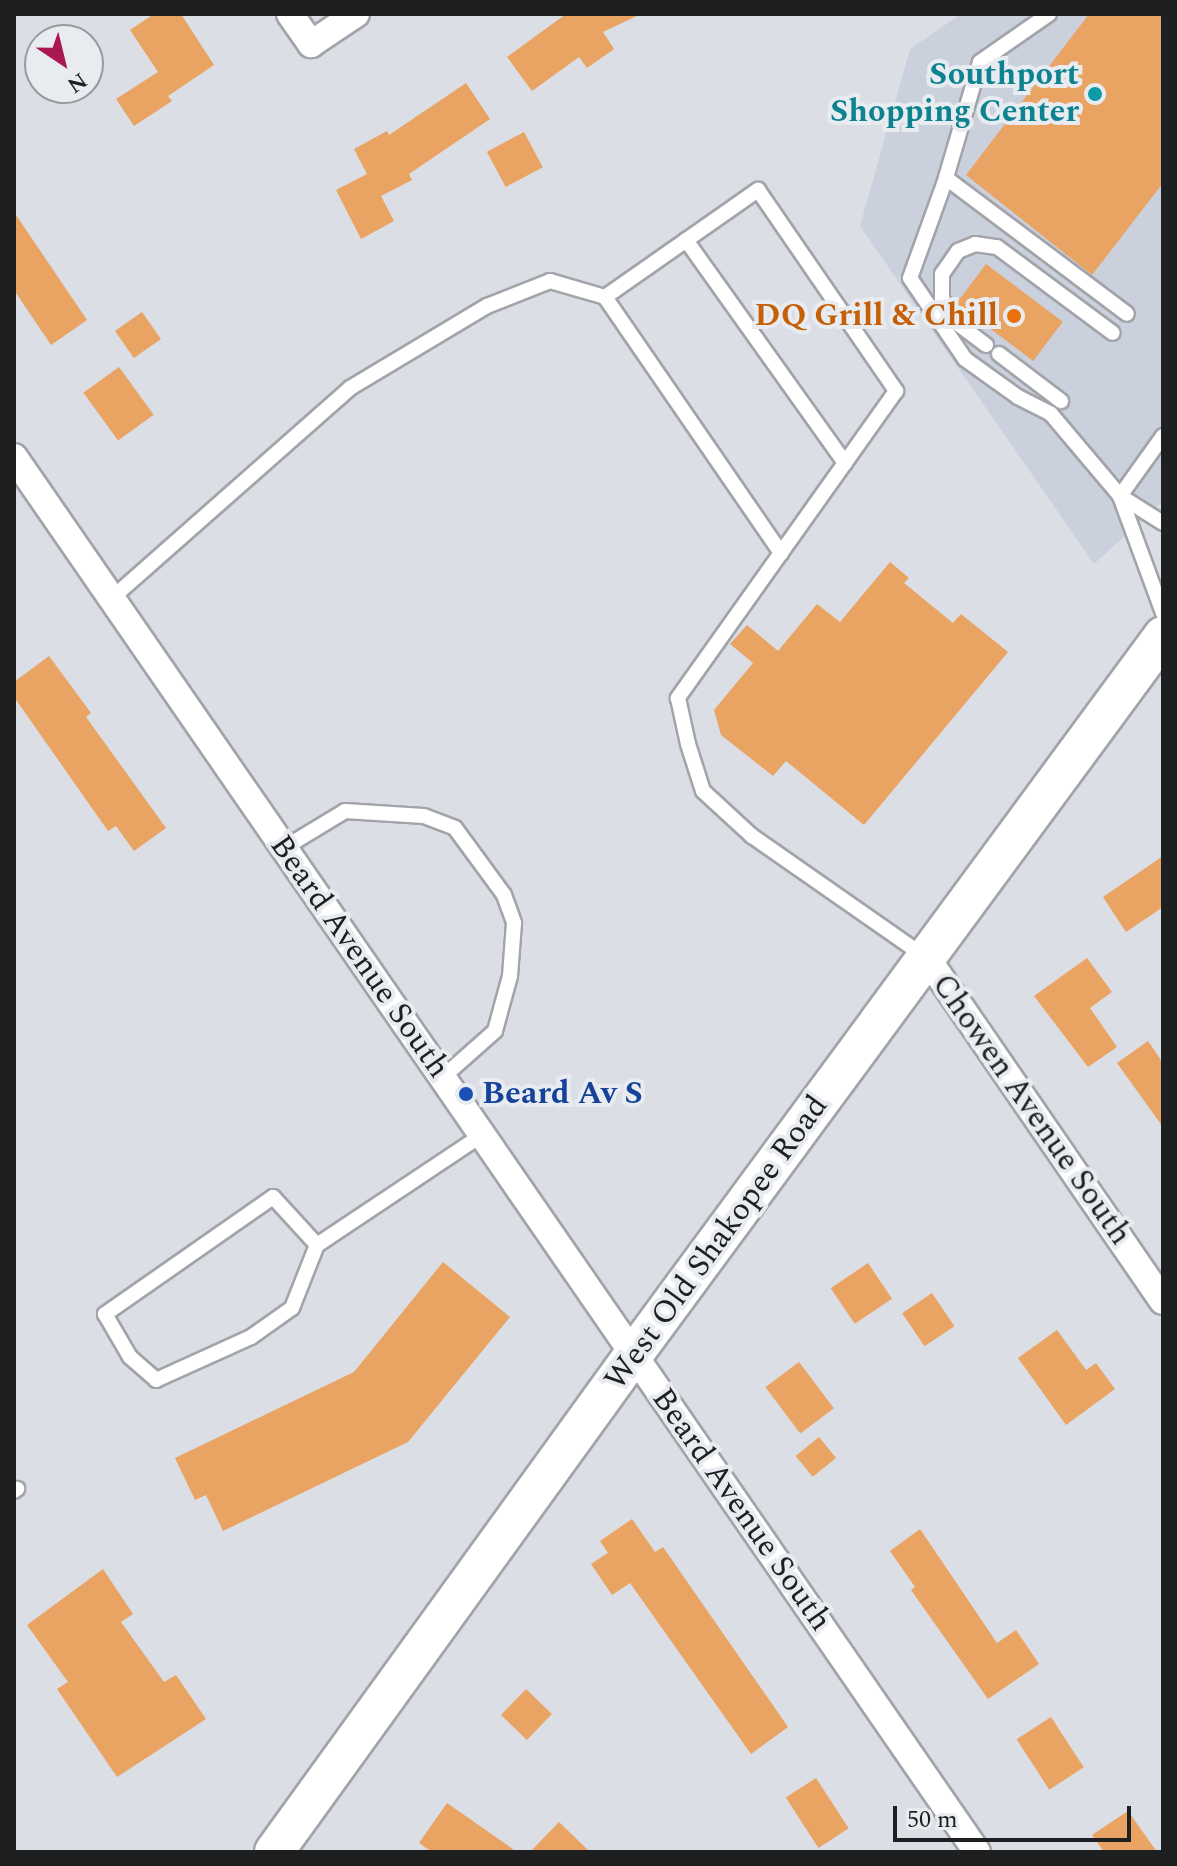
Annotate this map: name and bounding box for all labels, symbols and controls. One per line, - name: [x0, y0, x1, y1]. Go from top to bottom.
- north arrow: [24, 24, 104, 104]
- place label: Southport Shopping Center: [830, 57, 1079, 132]
- text: N: [60, 64, 94, 101]
- marker: Southport Shopping Center: [1086, 85, 1104, 103]
- place label: DQ Grill & Chill: [754, 297, 998, 335]
- marker: DQ Grill & Chill: [1005, 307, 1023, 325]
- street label: Beard Avenue South: [261, 828, 457, 1086]
- street label: Chowen Avenue South: [923, 967, 1139, 1253]
- place label: Beard Av S: [482, 1075, 643, 1113]
- marker: Beard Av S: [457, 1085, 475, 1103]
- street label: West Old Shakopee Road: [597, 1088, 837, 1398]
- street label: Beard Avenue South: [643, 1381, 839, 1639]
- scale bar: [897, 1790, 1135, 1840]
- text: 50 m: [907, 1802, 958, 1838]

